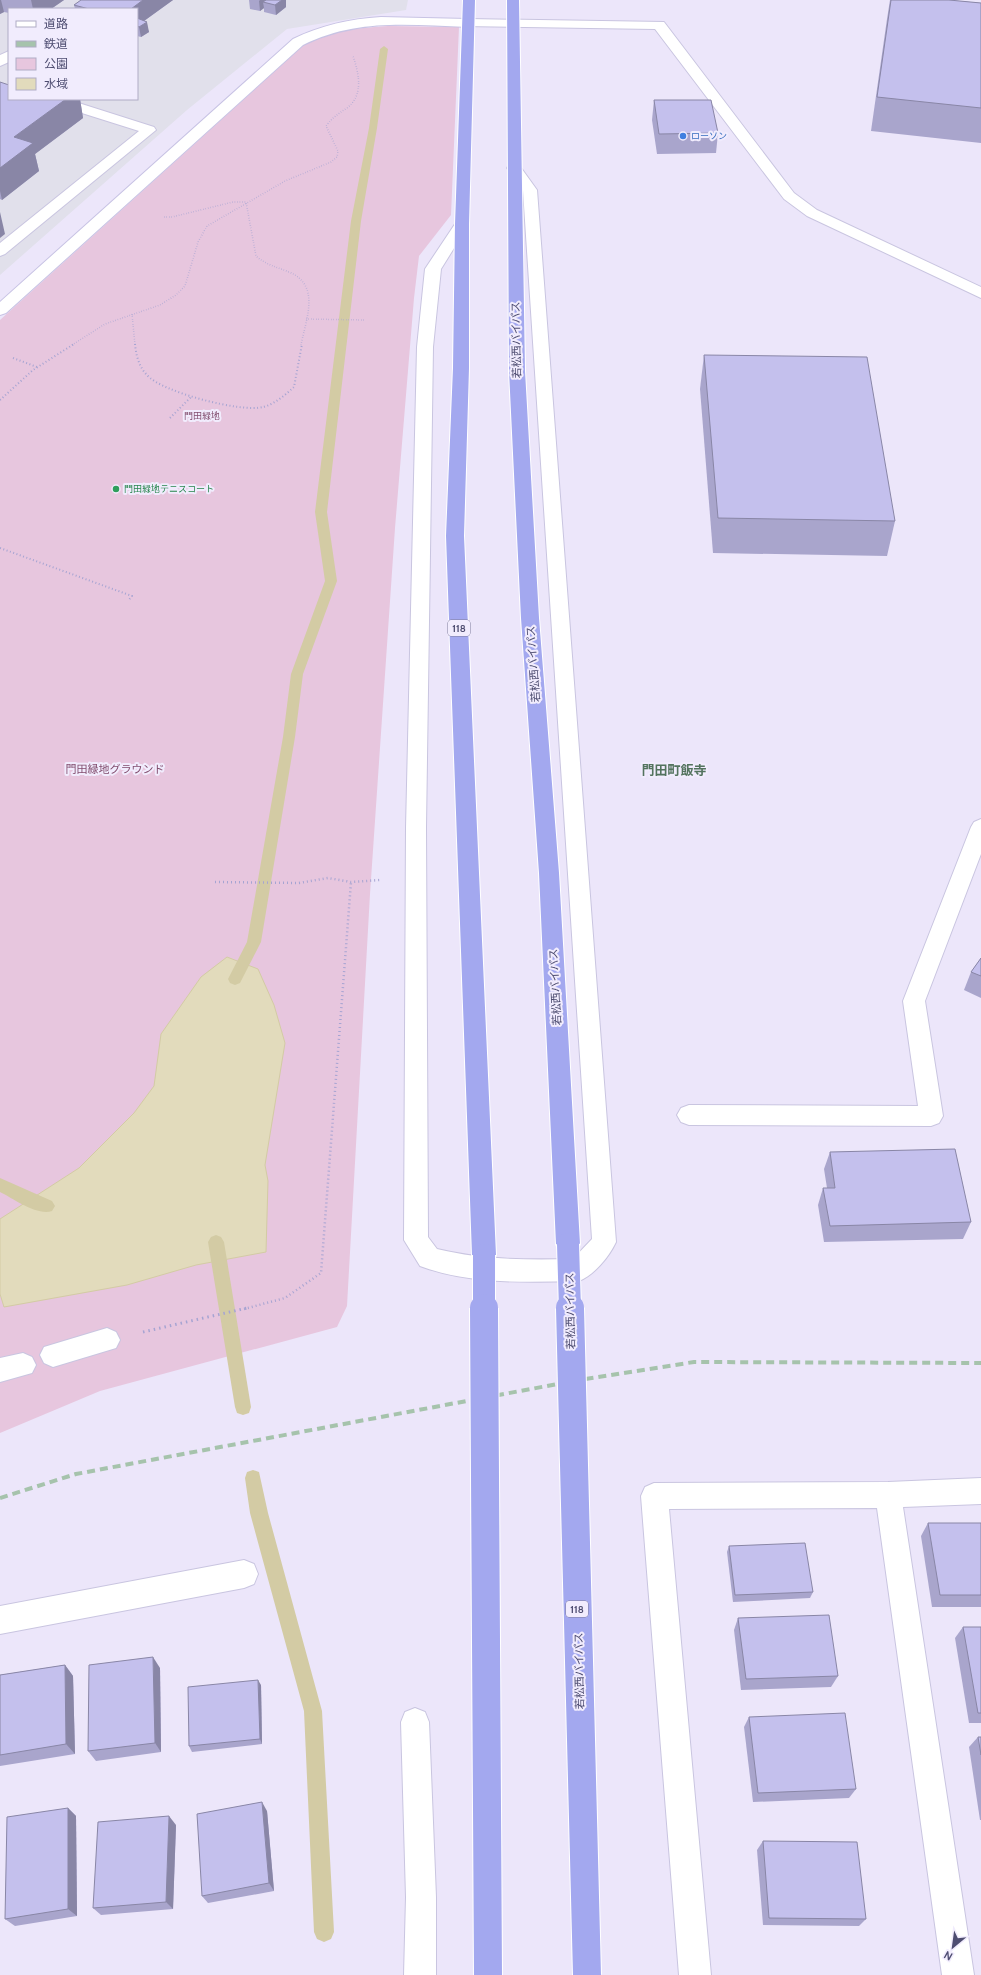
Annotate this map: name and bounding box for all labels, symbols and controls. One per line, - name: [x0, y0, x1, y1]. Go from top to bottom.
- legend: [8, 8, 138, 100]
- text: 道路: [44, 16, 68, 31]
- text: 鉄道: [44, 36, 68, 51]
- text: 公園: [44, 56, 68, 71]
- text: 水域: [44, 76, 68, 91]
- place label: ローソン: [691, 130, 727, 141]
- marker: ローソン: [678, 131, 688, 141]
- street label: 若松西バイパス: [508, 301, 524, 379]
- park label: 門田緑地: [184, 410, 220, 421]
- place label: 門田緑地テニスコート: [124, 483, 214, 494]
- marker: 門田緑地テニスコート: [111, 484, 121, 494]
- road number: 118: [448, 620, 470, 636]
- street label: 若松西バイパス: [523, 625, 543, 703]
- park label: 門田緑地グラウンド: [66, 762, 165, 776]
- district label: 門田町飯寺: [641, 762, 707, 778]
- street label: 若松西バイパス: [546, 948, 564, 1026]
- street label: 若松西バイパス: [562, 1272, 578, 1350]
- road number: 118: [566, 1601, 588, 1617]
- street label: 若松西バイパス: [571, 1632, 587, 1710]
- north arrow: [933, 1927, 973, 1967]
- text: N: [941, 1948, 955, 1964]

